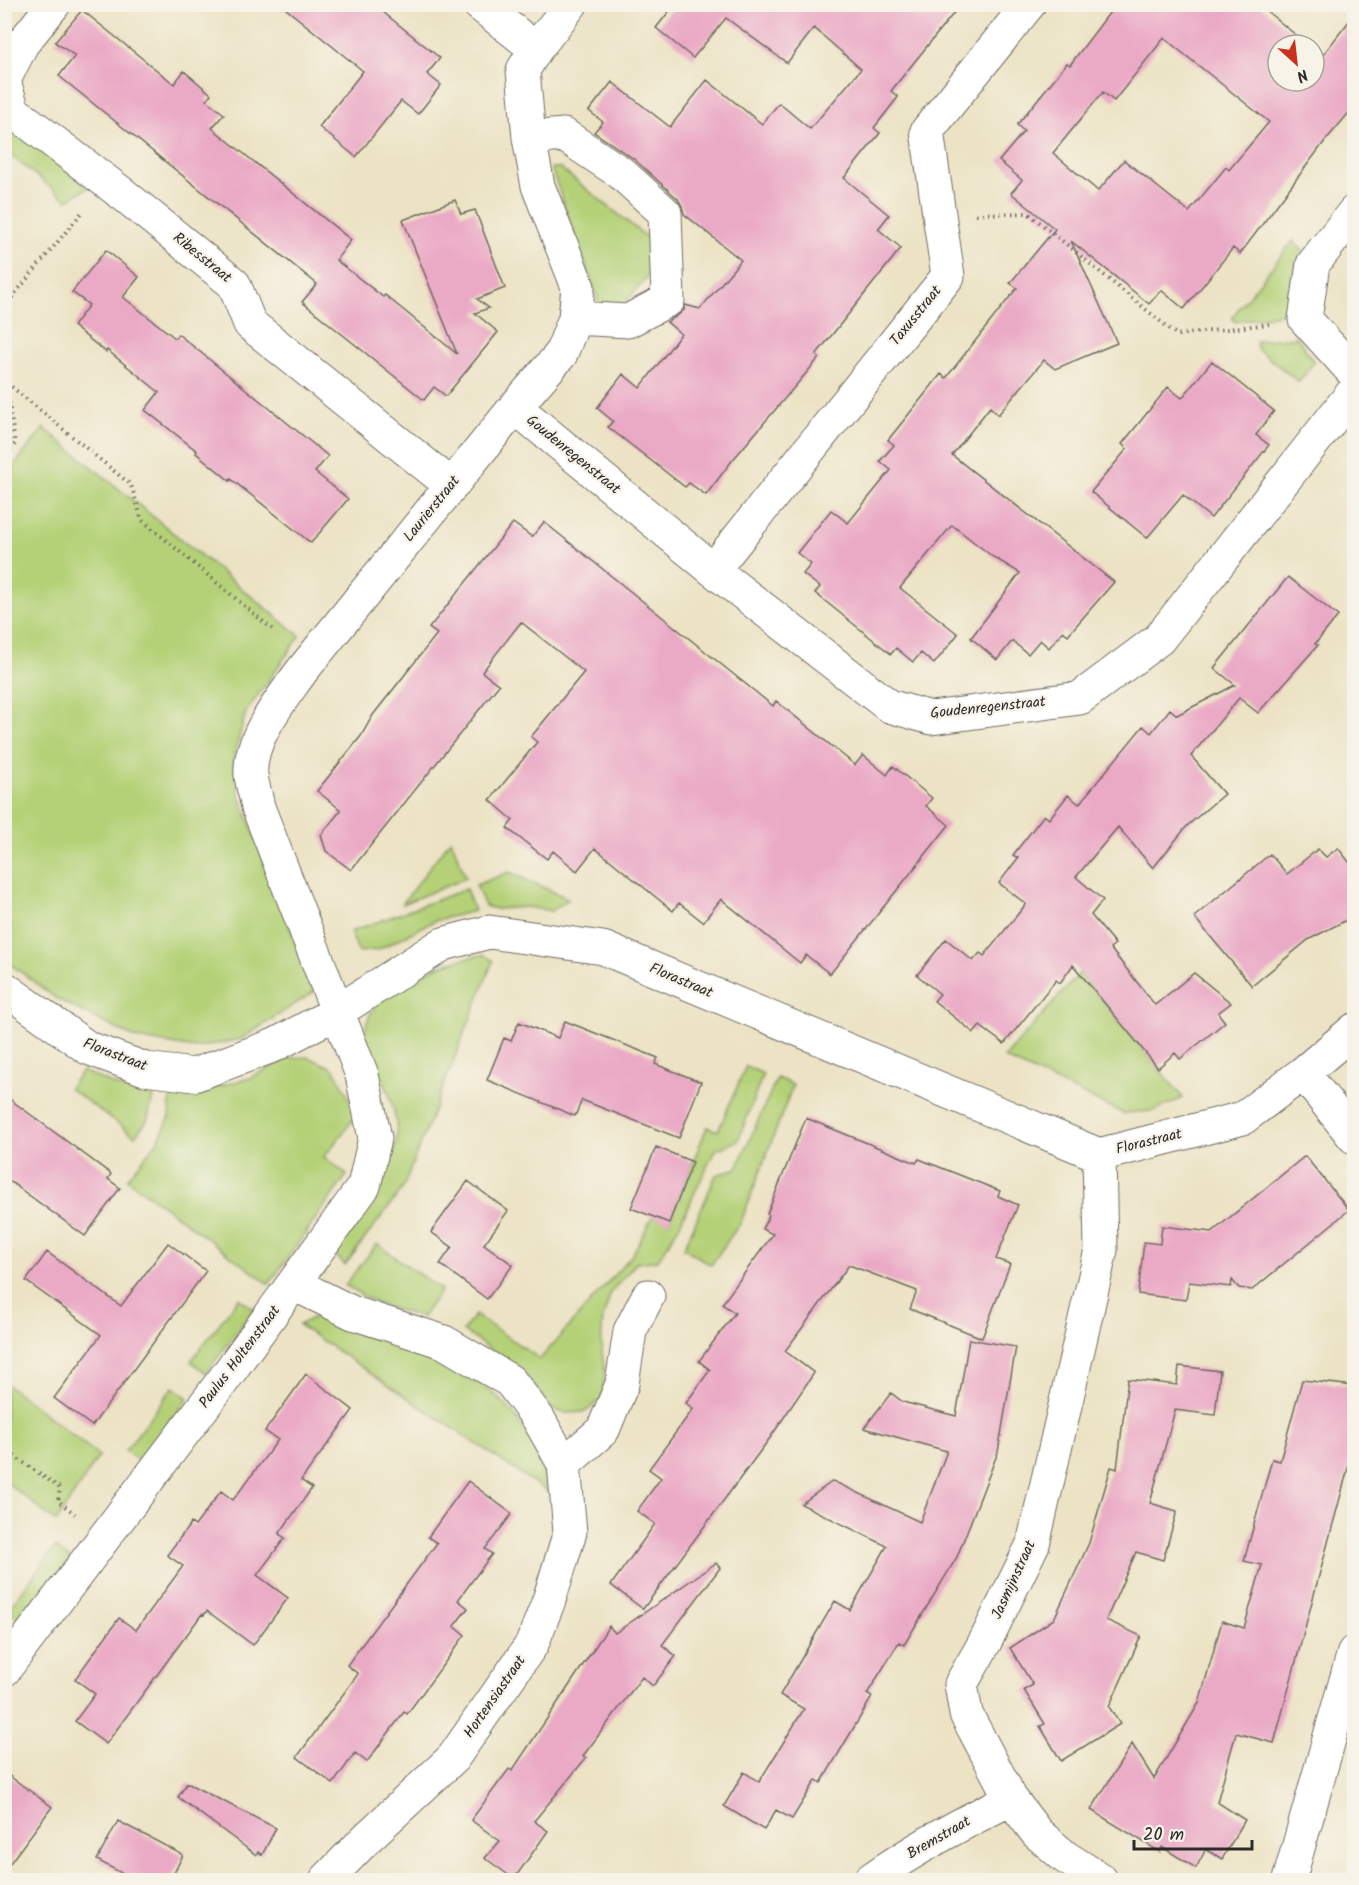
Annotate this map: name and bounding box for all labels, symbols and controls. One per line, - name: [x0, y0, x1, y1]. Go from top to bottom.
- north arrow: [1266, 33, 1326, 93]
- text: N: [1292, 62, 1312, 88]
- street label: Ribesstraat: [167, 227, 237, 290]
- street label: Taxusstraat: [884, 280, 948, 352]
- street label: Goudenregenstraat: [520, 409, 626, 501]
- street label: Laurierstraat: [398, 470, 467, 548]
- street label: Goudenregenstraat: [929, 690, 1047, 726]
- street label: Florastraat: [645, 957, 717, 1005]
- street label: Florastraat: [79, 1032, 151, 1078]
- street label: Florastraat: [1113, 1122, 1185, 1162]
- street label: Paulus Holtenstraat: [193, 1300, 287, 1414]
- street label: Jasmijnstraat: [985, 1536, 1043, 1623]
- street label: Hortensiastraat: [458, 1650, 533, 1743]
- street label: Bremstraat: [903, 1810, 976, 1866]
- scale bar: [1134, 1813, 1252, 1851]
- text: 20 m: [1143, 1821, 1184, 1850]

